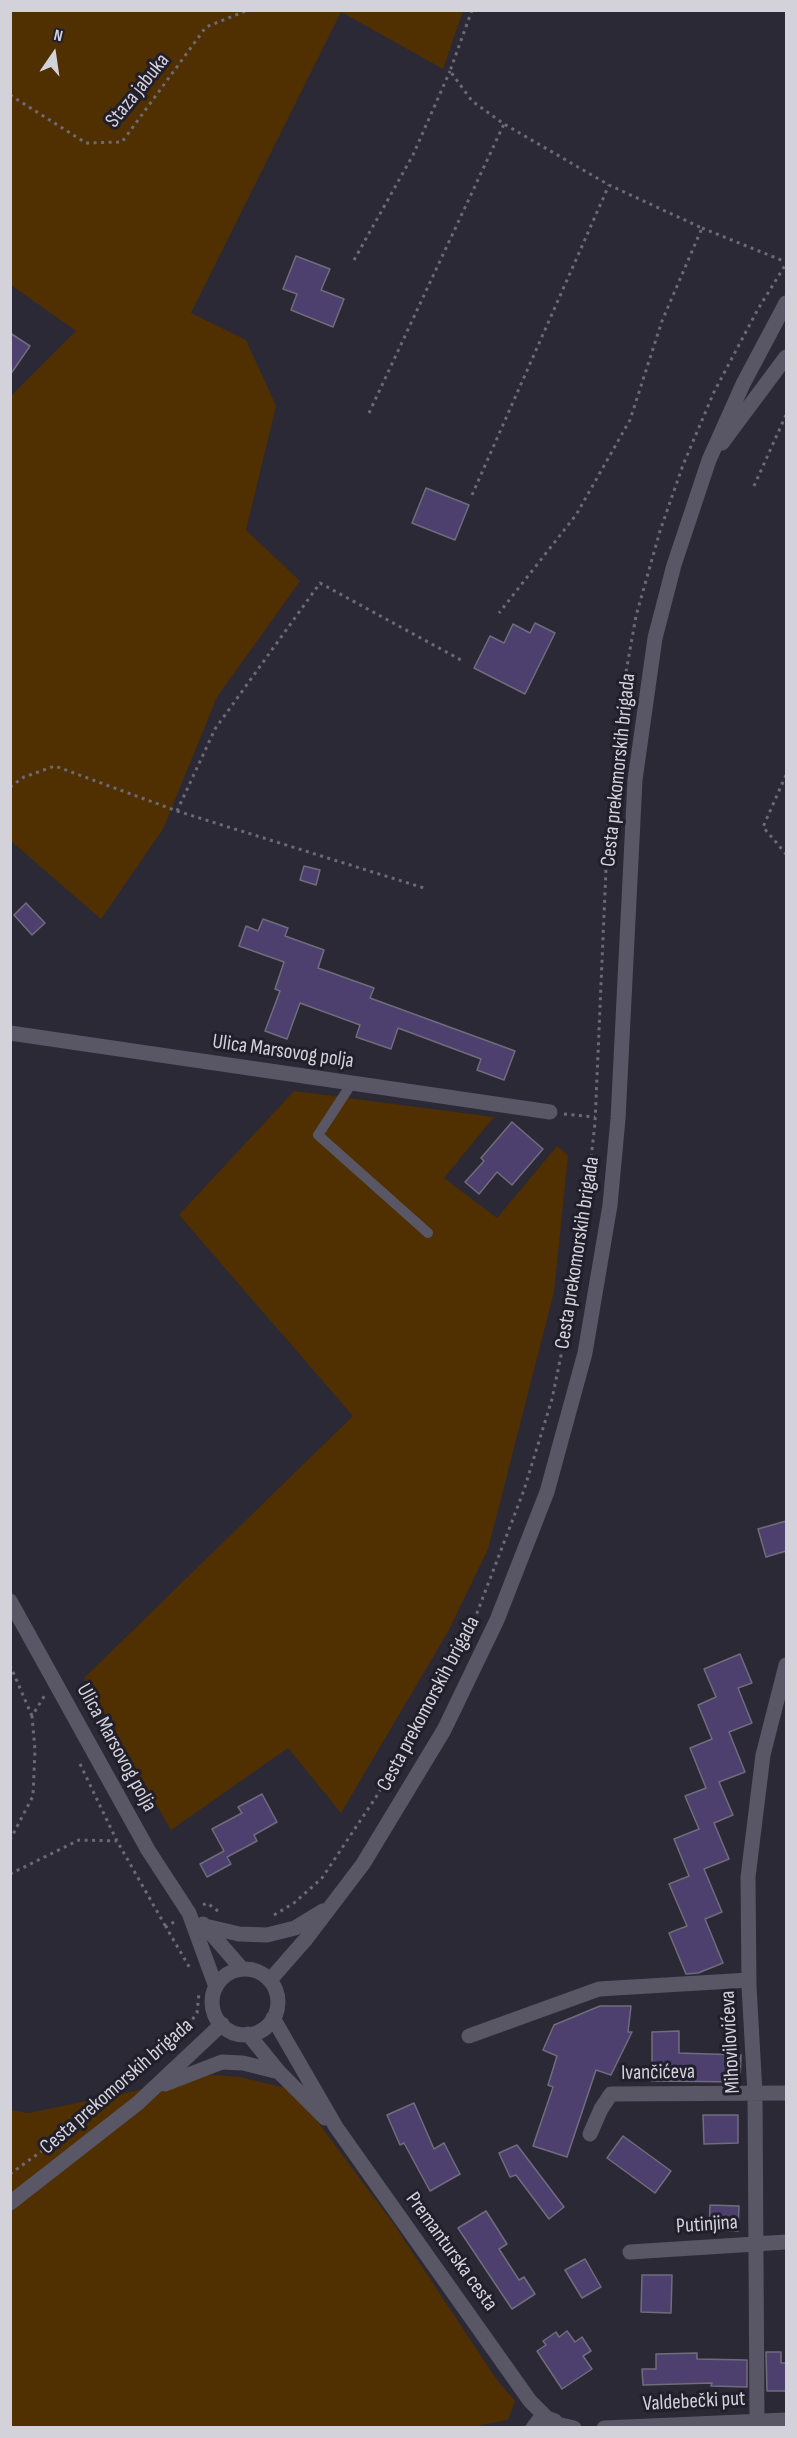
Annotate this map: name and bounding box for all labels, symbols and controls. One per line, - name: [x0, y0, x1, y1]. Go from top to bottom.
- north arrow: [24, 24, 84, 84]
- text: N: [52, 26, 64, 46]
- street label: Staza jabuka: [101, 49, 175, 133]
- street label: Cesta prekomorskih brigada: [596, 672, 642, 868]
- street label: Ulica Marsovog polja: [211, 1030, 355, 1074]
- street label: Cesta prekomorskih brigada: [550, 1155, 606, 1351]
- street label: Cesta prekomorskih brigada: [372, 1612, 486, 1796]
- street label: Ulica Marsovog polja: [70, 1680, 162, 1816]
- street label: Mihovilovićeva: [716, 1990, 746, 2094]
- street label: Cesta prekomorskih brigada: [35, 2014, 199, 2160]
- street label: Ivančićeva: [621, 2060, 695, 2086]
- street label: Premanturska cesta: [400, 2188, 502, 2316]
- street label: Putinjina: [675, 2210, 739, 2240]
- street label: Valdebečki put: [642, 2387, 746, 2417]

